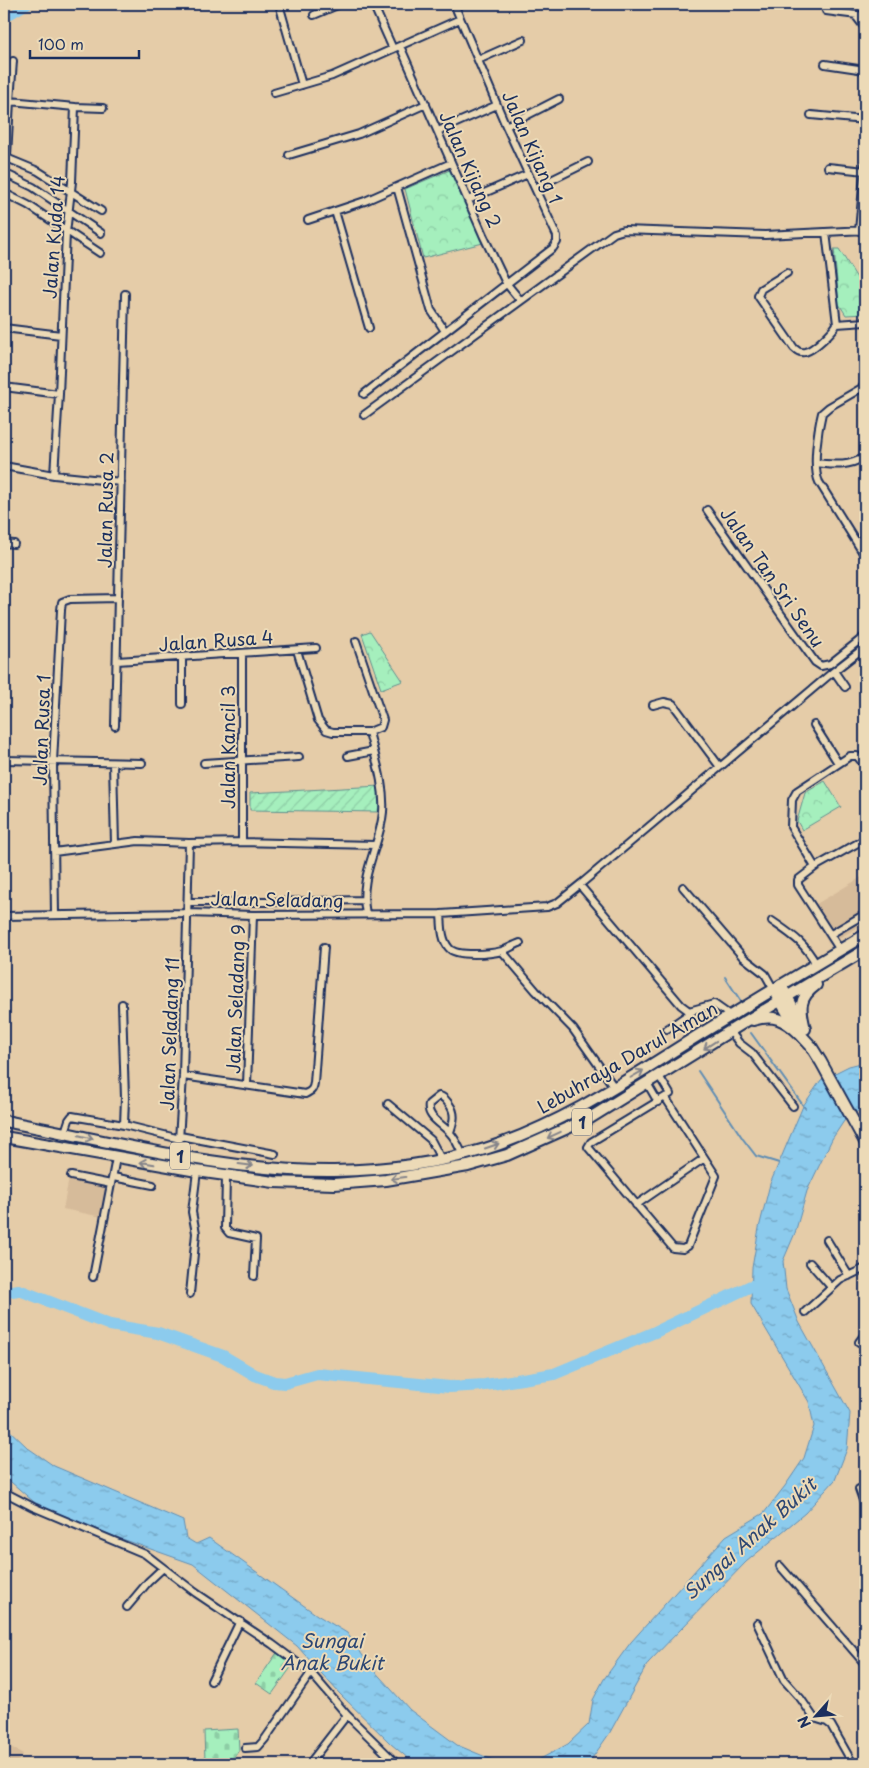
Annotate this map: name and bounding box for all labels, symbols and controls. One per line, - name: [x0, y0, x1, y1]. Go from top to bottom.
- scale bar: [30, 28, 139, 60]
- text: 100 m: [38, 32, 84, 55]
- street label: Jalan Kijang 1: [496, 86, 570, 208]
- street label: Jalan Kijang 2: [433, 106, 509, 232]
- street label: Jalan Kuda 14: [35, 174, 71, 300]
- street label: Jalan Rusa 2: [90, 452, 120, 568]
- street label: Jalan Tan Sri Senu: [714, 501, 832, 653]
- street label: Jalan Rusa 4: [158, 623, 274, 657]
- street label: Jalan Rusa 1: [26, 674, 56, 786]
- street label: Jalan Kancil 3: [214, 685, 241, 809]
- street label: Jalan Seladang: [210, 884, 344, 914]
- street label: Jalan Seladang 9: [219, 924, 251, 1074]
- street label: Jalan Seladang 11: [153, 957, 185, 1111]
- street label: Lebuhraya Darul Aman: [532, 994, 722, 1120]
- one-way arrow: [703, 1040, 717, 1050]
- one-way arrow: [630, 1069, 645, 1079]
- road number: 1: [572, 1108, 592, 1136]
- one-way arrow: [547, 1131, 562, 1140]
- one-way arrow: [78, 1133, 94, 1142]
- one-way arrow: [484, 1141, 499, 1150]
- road number: 1: [170, 1142, 190, 1170]
- one-way arrow: [139, 1158, 155, 1168]
- one-way arrow: [238, 1160, 254, 1170]
- one-way arrow: [391, 1173, 407, 1183]
- water label: Sungai Anak Bukit: [676, 1469, 823, 1605]
- water label: Sungai Anak Bukit: [281, 1626, 386, 1676]
- north arrow: [792, 1690, 842, 1740]
- text: N: [792, 1712, 816, 1732]

